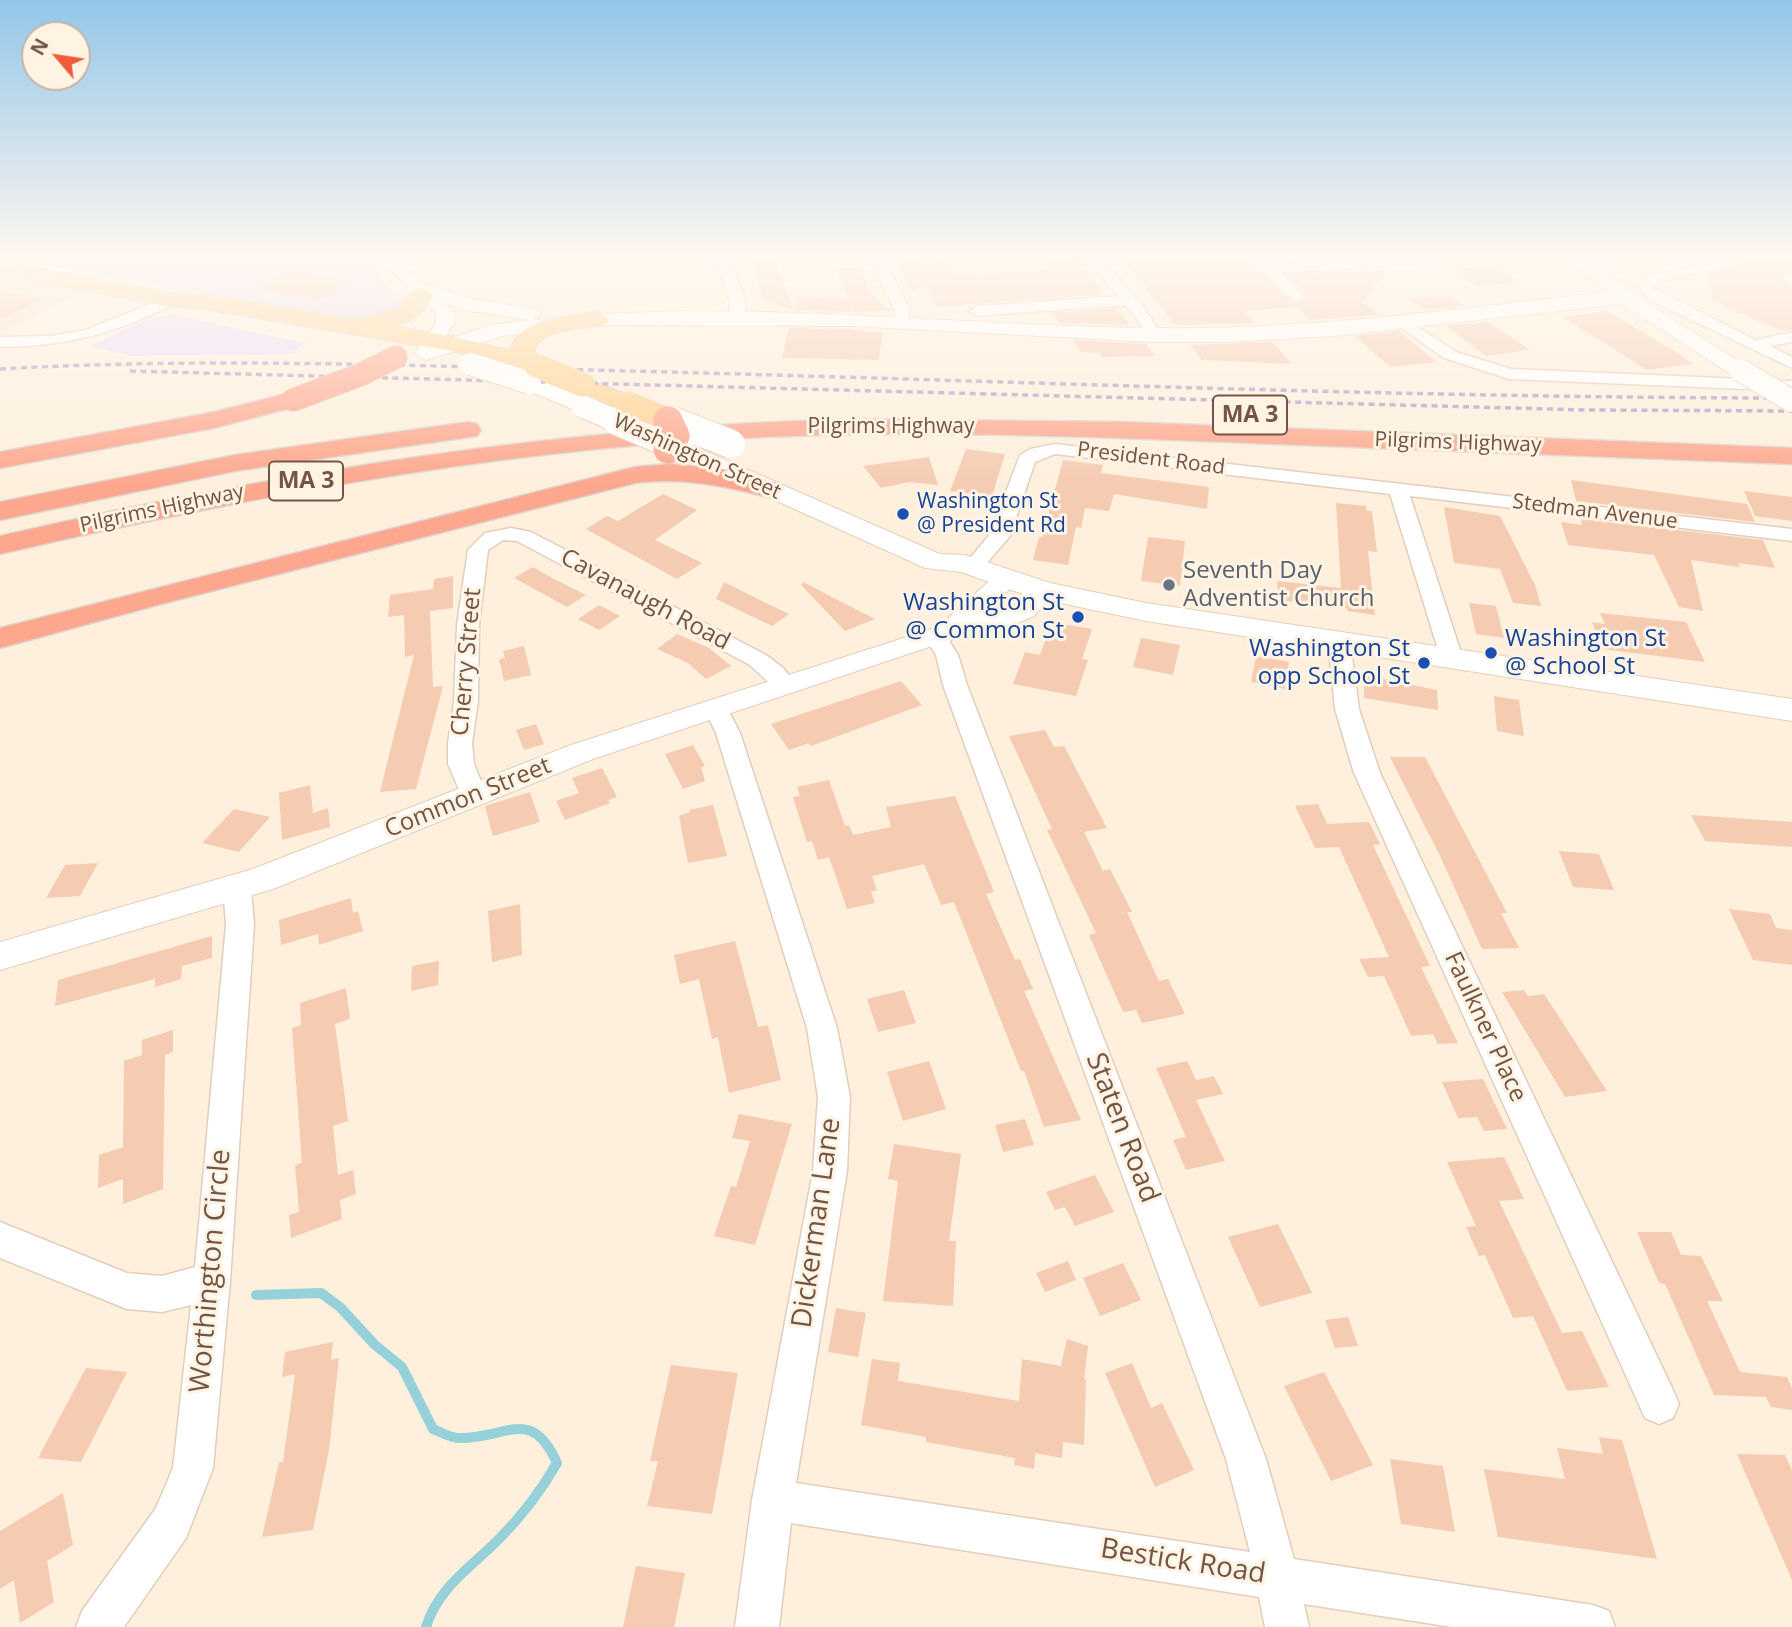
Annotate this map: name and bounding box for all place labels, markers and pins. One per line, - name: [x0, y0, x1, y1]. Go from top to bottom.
- place label: Washington St @ President Rd: [917, 489, 1066, 539]
- marker: Washington St @ President Rd: [895, 506, 911, 522]
- place label: Seventh Day Adventist Church: [1183, 557, 1374, 613]
- marker: Seventh Day Adventist Church: [1161, 577, 1177, 593]
- place label: Washington St @ Common St: [903, 589, 1064, 645]
- marker: Washington St @ Common St: [1070, 609, 1086, 625]
- place label: Washington St @ School St: [1505, 625, 1666, 681]
- place label: Washington St opp School St: [1249, 635, 1410, 691]
- marker: Washington St @ School St: [1483, 645, 1499, 661]
- marker: Washington St opp School St: [1416, 655, 1432, 671]

